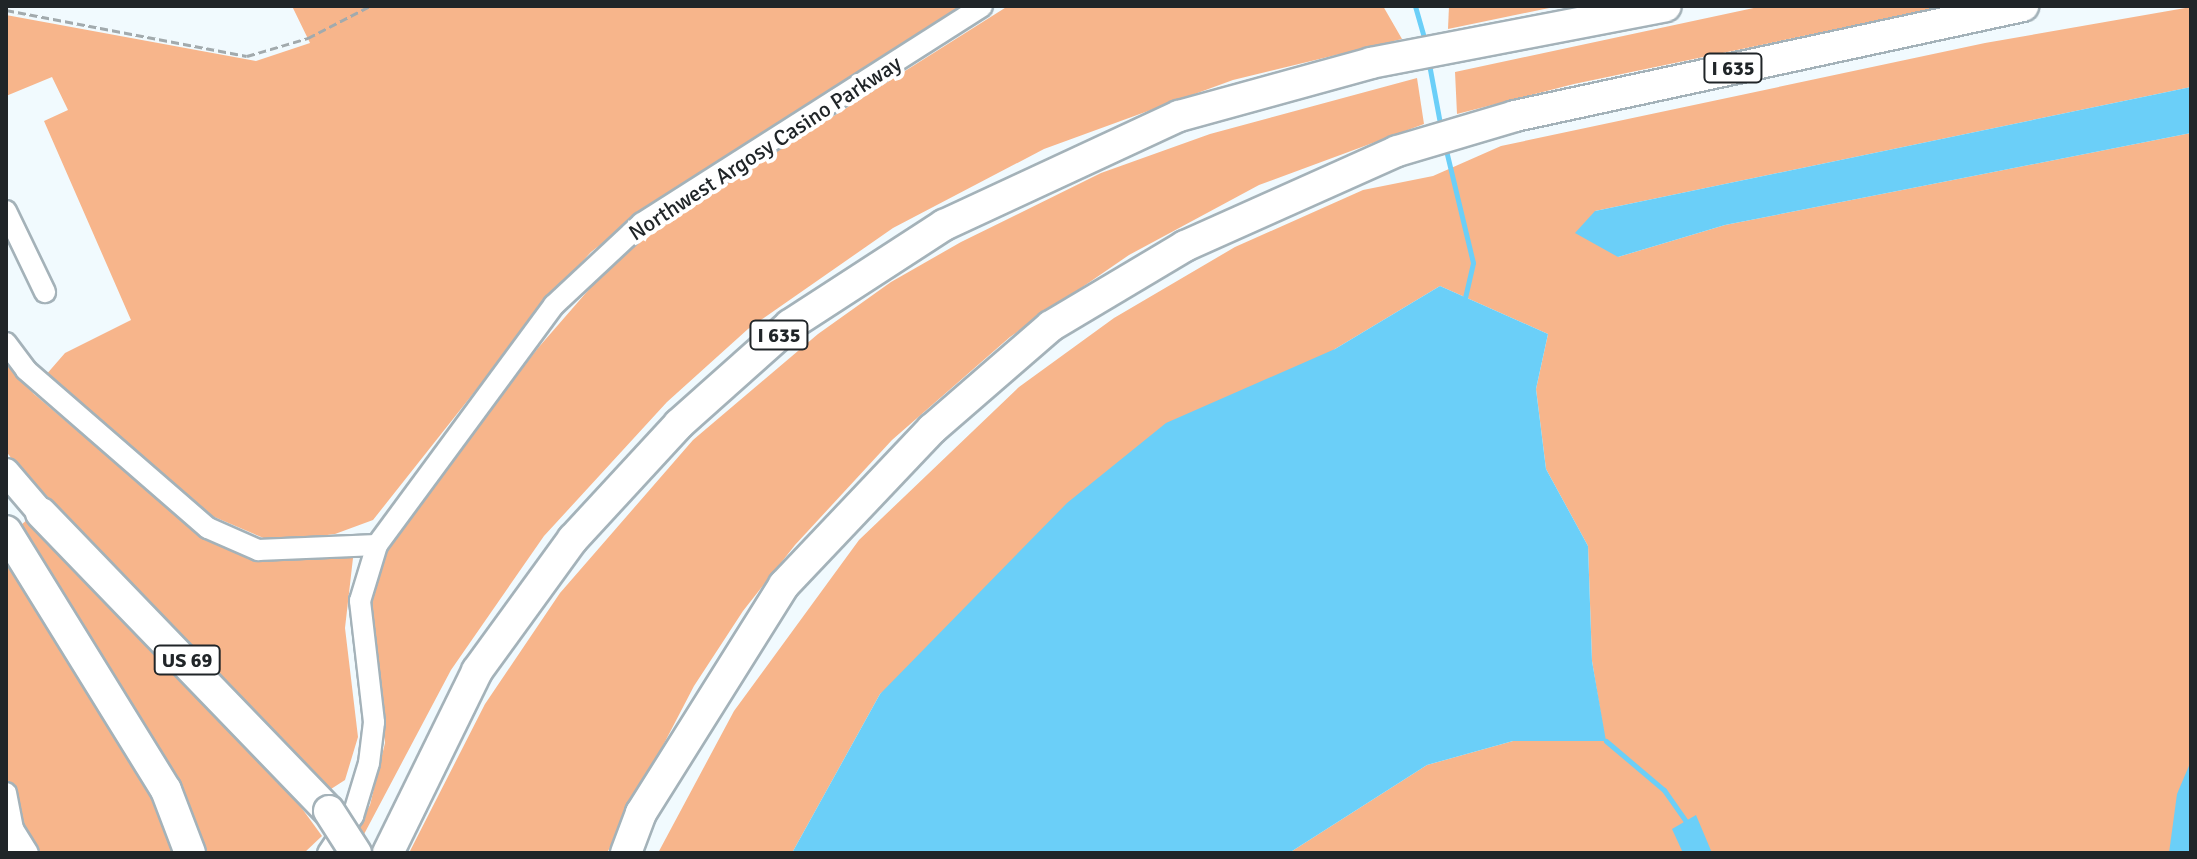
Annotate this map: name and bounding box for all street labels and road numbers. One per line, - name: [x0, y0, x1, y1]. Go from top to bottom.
- street label: Northwest Argosy Casino Parkway: [624, 50, 906, 246]
- road number: I 635: [1703, 52, 1763, 84]
- road number: I 635: [749, 319, 809, 351]
- road number: US 69: [153, 644, 221, 676]

